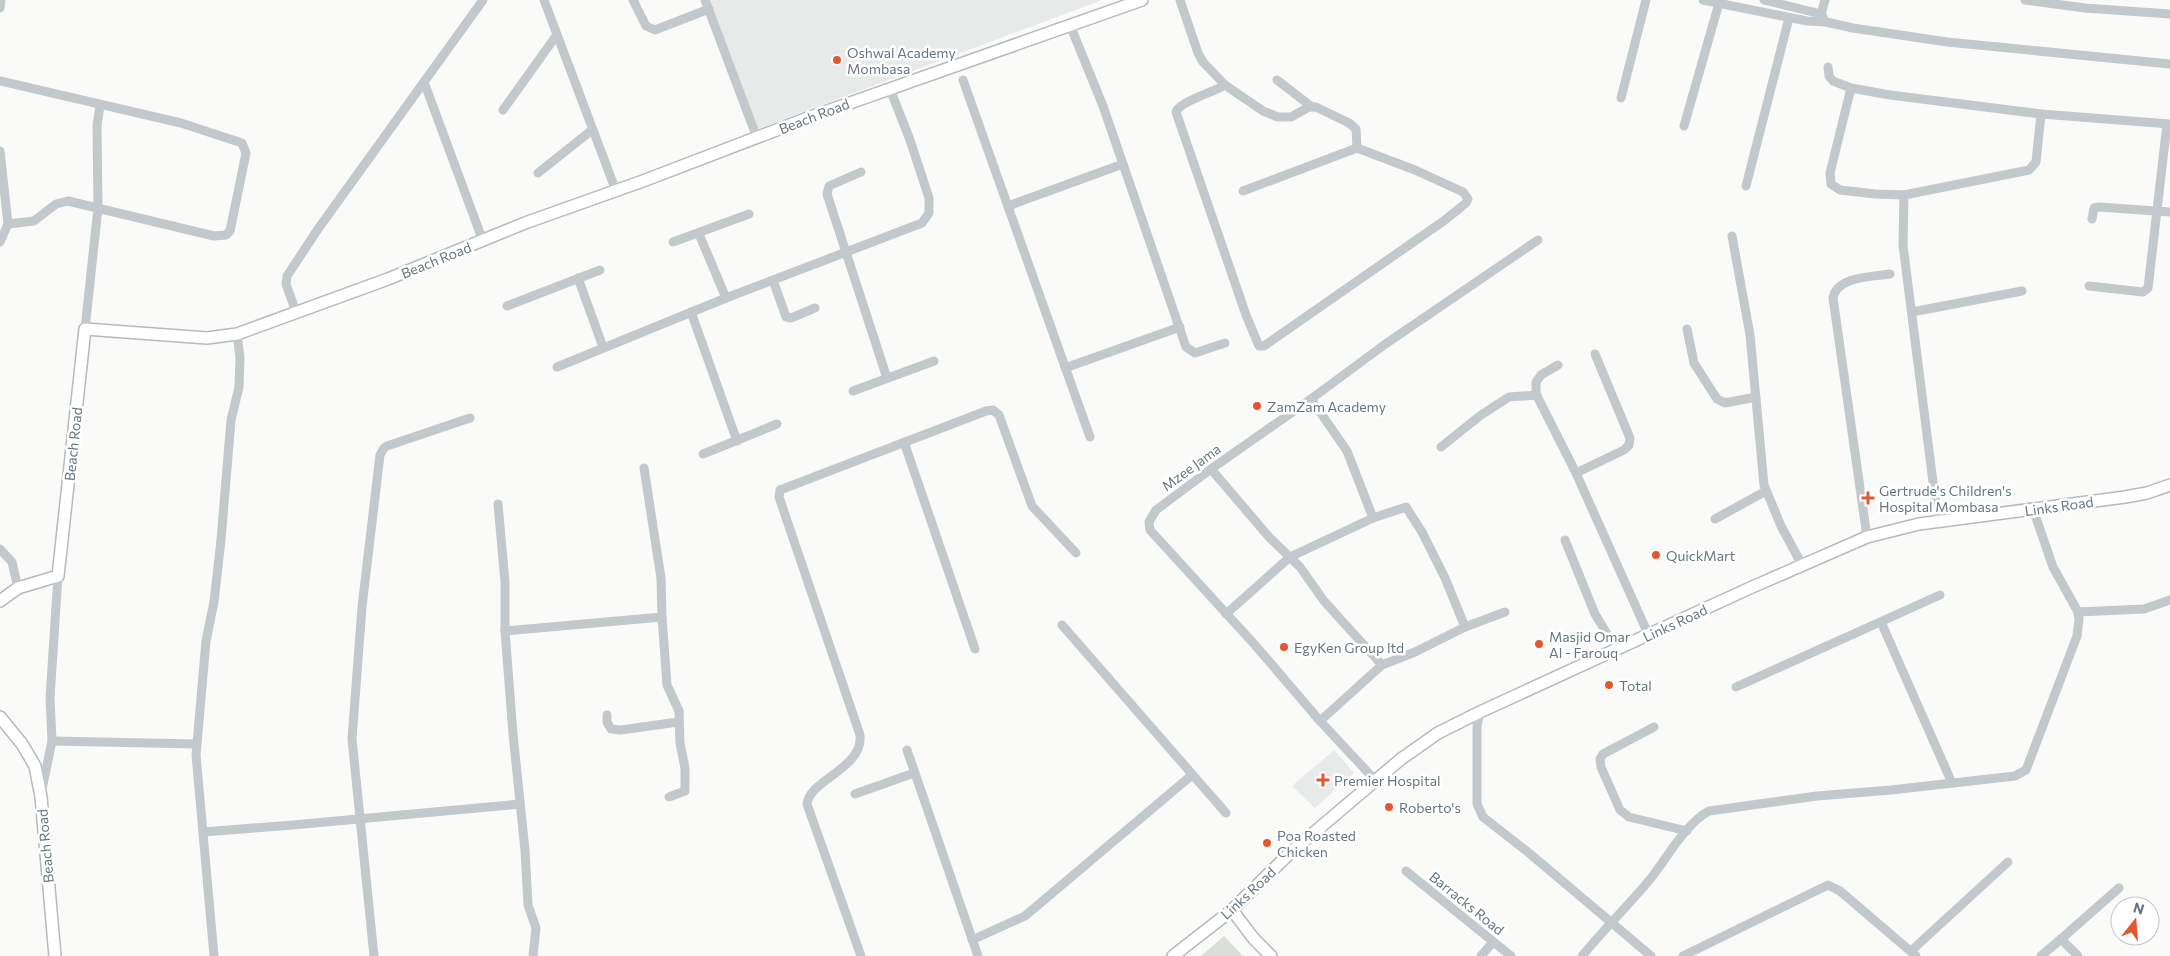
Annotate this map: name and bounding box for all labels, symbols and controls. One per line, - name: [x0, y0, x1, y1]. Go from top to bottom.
- place label: Oshwal Academy Mombasa: [847, 44, 956, 77]
- marker: Oshwal Academy Mombasa: [831, 54, 843, 66]
- street label: Beach Road: [776, 95, 852, 137]
- street label: Beach Road: [398, 238, 474, 282]
- place label: ZamZam Academy: [1267, 398, 1386, 415]
- marker: ZamZam Academy: [1251, 400, 1263, 412]
- street label: Beach Road: [61, 406, 85, 482]
- street label: Mzee Jama: [1158, 440, 1224, 494]
- place label: Gertrude's Children's Hospital Mombasa: [1879, 482, 2012, 515]
- marker: Gertrude's Children's Hospital Mombasa: [1861, 491, 1875, 505]
- street label: Links Road: [2024, 493, 2094, 519]
- place label: QuickMart: [1666, 547, 1736, 564]
- marker: QuickMart: [1650, 549, 1662, 561]
- street label: Links Road: [1640, 601, 1710, 645]
- place label: Masjid Omar Al - Farouq: [1549, 628, 1631, 661]
- marker: Masjid Omar Al - Farouq: [1533, 638, 1545, 650]
- place label: EgyKen Group ltd: [1294, 639, 1404, 656]
- marker: EgyKen Group ltd: [1278, 641, 1290, 653]
- place label: Total: [1619, 677, 1652, 694]
- marker: Total: [1603, 679, 1615, 691]
- place label: Premier Hospital: [1334, 772, 1441, 789]
- marker: Premier Hospital: [1316, 773, 1330, 787]
- place label: Roberto's: [1399, 799, 1461, 816]
- marker: Roberto's: [1383, 801, 1395, 813]
- street label: Beach Road: [33, 808, 57, 884]
- place label: Poa Roasted Chicken: [1277, 827, 1356, 860]
- marker: Poa Roasted Chicken: [1261, 837, 1273, 849]
- street label: Links Road: [1217, 863, 1279, 923]
- street label: Barracks Road: [1426, 868, 1508, 938]
- north arrow: [2110, 896, 2160, 946]
- text: N: [2131, 898, 2146, 918]

